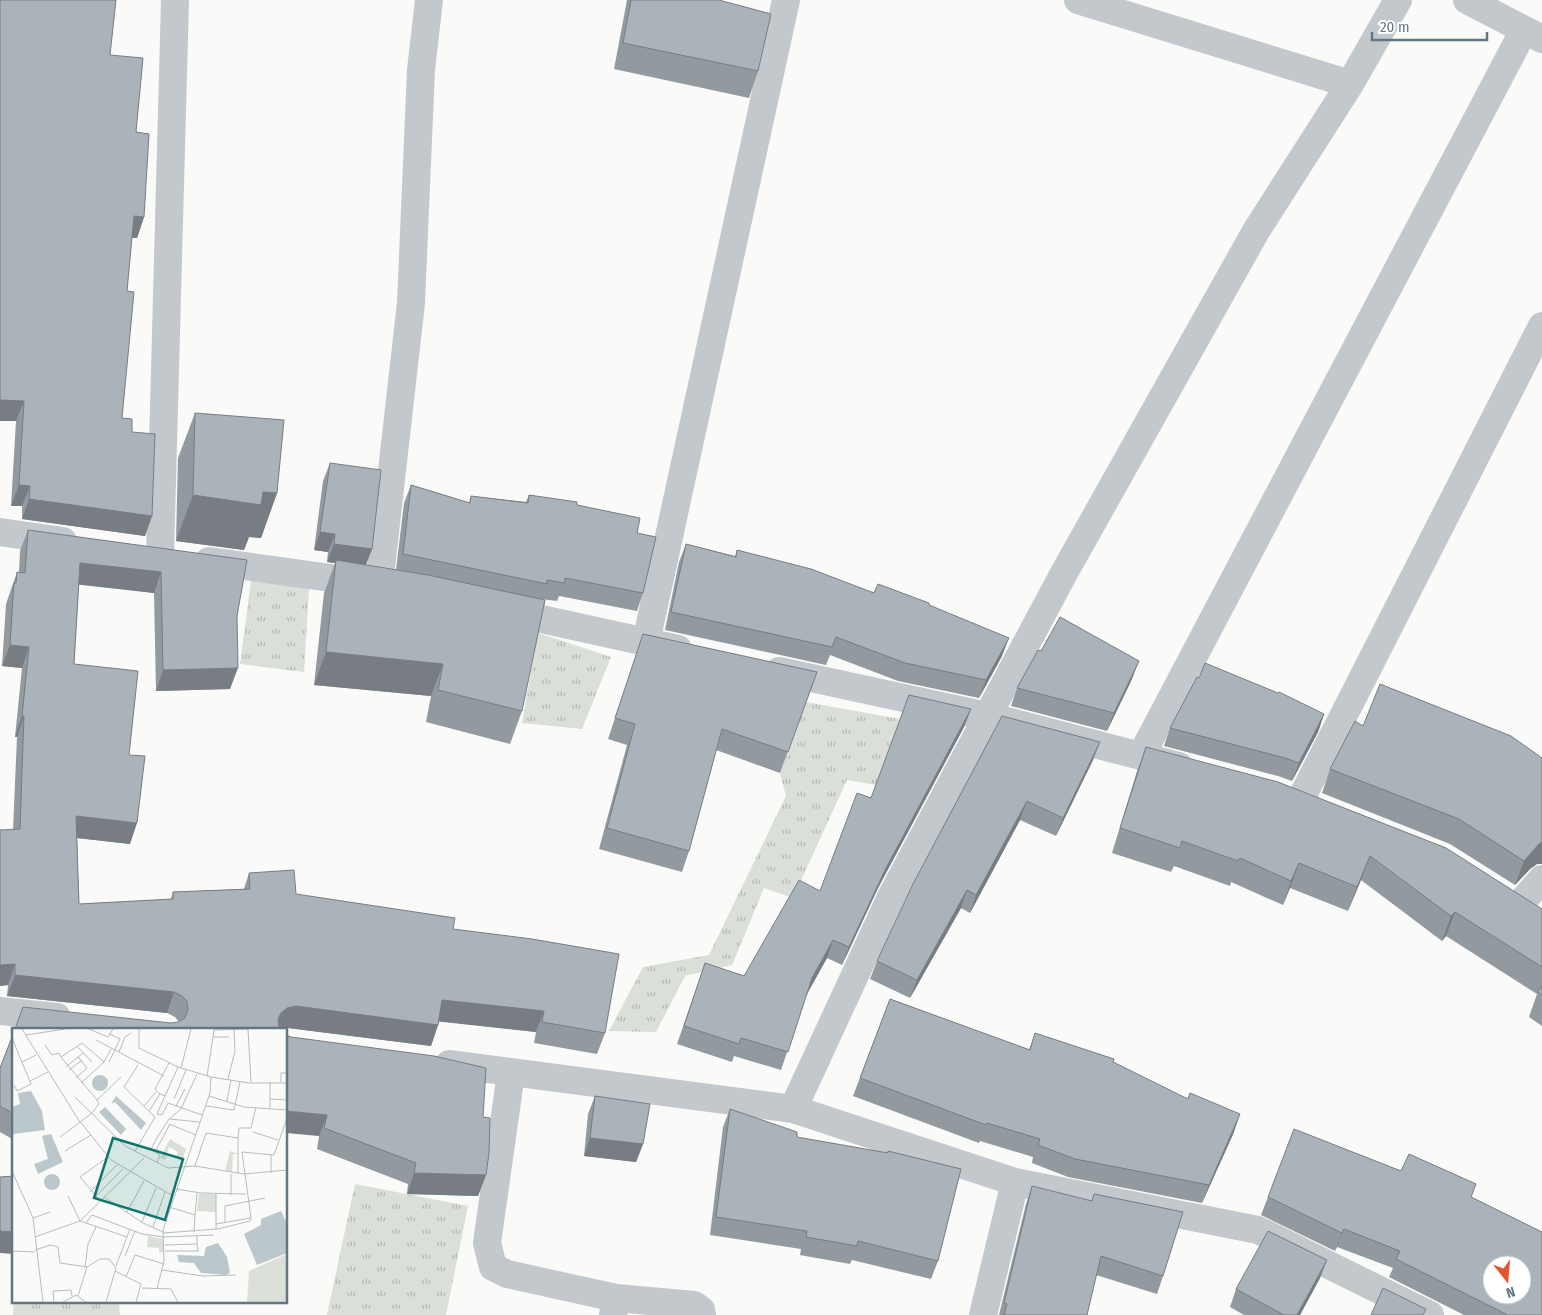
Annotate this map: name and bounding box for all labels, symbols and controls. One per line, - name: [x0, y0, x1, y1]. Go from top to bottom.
- scale bar: [1372, 10, 1487, 42]
- text: 20 m: [1380, 18, 1410, 36]
- inset map: [12, 1028, 288, 1302]
- north arrow: [1482, 1255, 1532, 1305]
- text: N: [1504, 1283, 1517, 1301]

